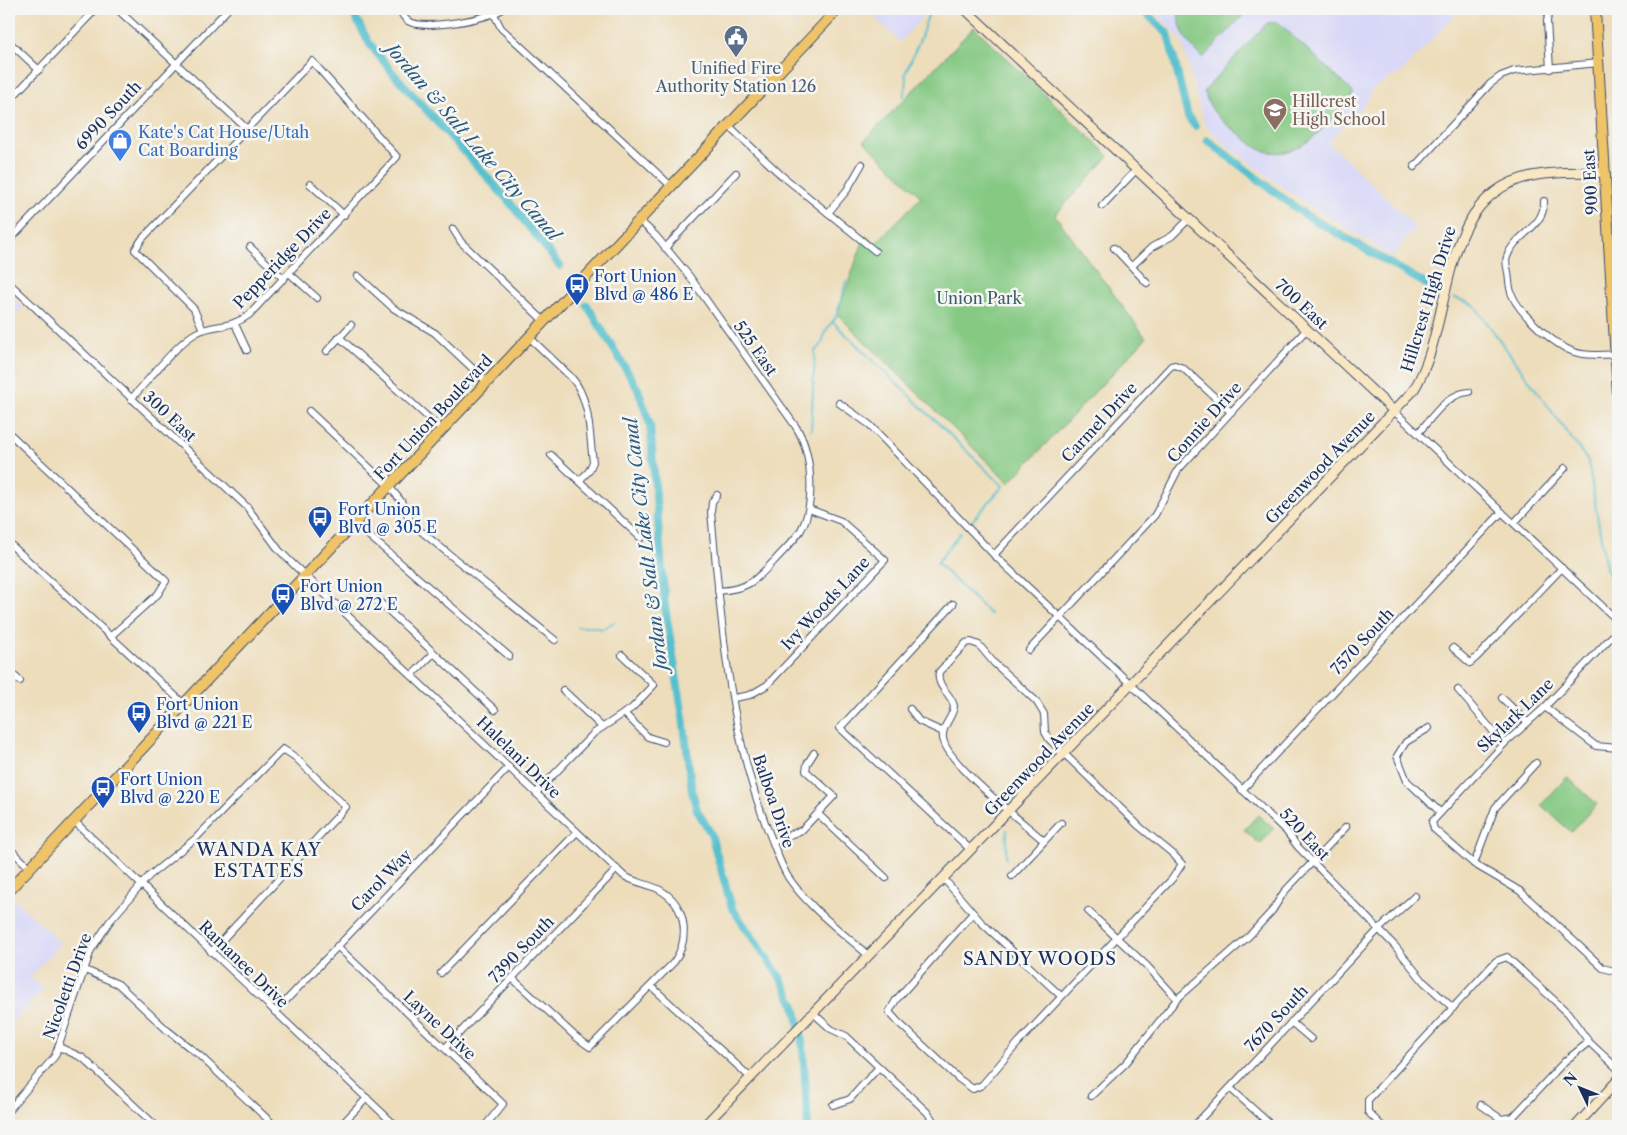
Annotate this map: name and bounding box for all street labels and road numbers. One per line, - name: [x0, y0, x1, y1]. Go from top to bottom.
- street label: 6990 South: [71, 76, 145, 154]
- street label: 900 East: [1578, 148, 1602, 215]
- street label: Pepperidge Drive: [229, 203, 335, 313]
- street label: Hillcrest High Drive: [1396, 224, 1460, 374]
- street label: 700 East: [1272, 275, 1333, 334]
- street label: 525 East: [730, 317, 782, 380]
- street label: Fort Union Boulevard: [370, 350, 497, 484]
- street label: Connie Drive: [1162, 377, 1246, 467]
- street label: Carmel Drive: [1057, 378, 1141, 466]
- street label: 300 East: [139, 386, 201, 446]
- street label: Greenwood Avenue: [1261, 406, 1379, 528]
- street label: Ivy Woods Lane: [776, 552, 874, 654]
- street label: 7570 South: [1326, 604, 1398, 678]
- street label: Skylark Lane: [1473, 674, 1557, 756]
- street label: Greenwood Avenue: [980, 698, 1098, 820]
- street label: Halelani Drive: [473, 712, 565, 802]
- street label: Balboa Drive: [749, 751, 799, 851]
- street label: 520 East: [1276, 804, 1334, 865]
- street label: Carol Way: [347, 844, 416, 915]
- street label: 7390 South: [484, 911, 558, 987]
- street label: Ramanee Drive: [195, 916, 293, 1012]
- street label: Nicoletti Drive: [38, 930, 96, 1042]
- street label: 7670 South: [1240, 980, 1312, 1056]
- street label: Layne Drive: [399, 986, 481, 1064]

